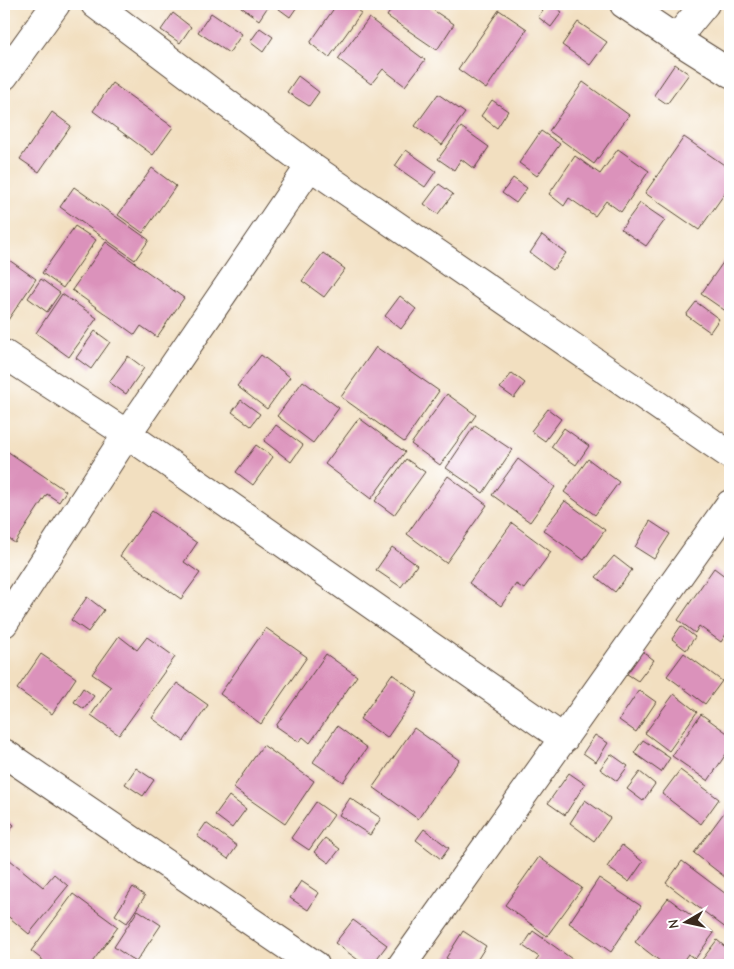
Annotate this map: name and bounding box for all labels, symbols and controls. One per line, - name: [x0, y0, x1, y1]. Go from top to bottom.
- north arrow: [662, 896, 712, 946]
- text: N: [665, 918, 683, 930]

